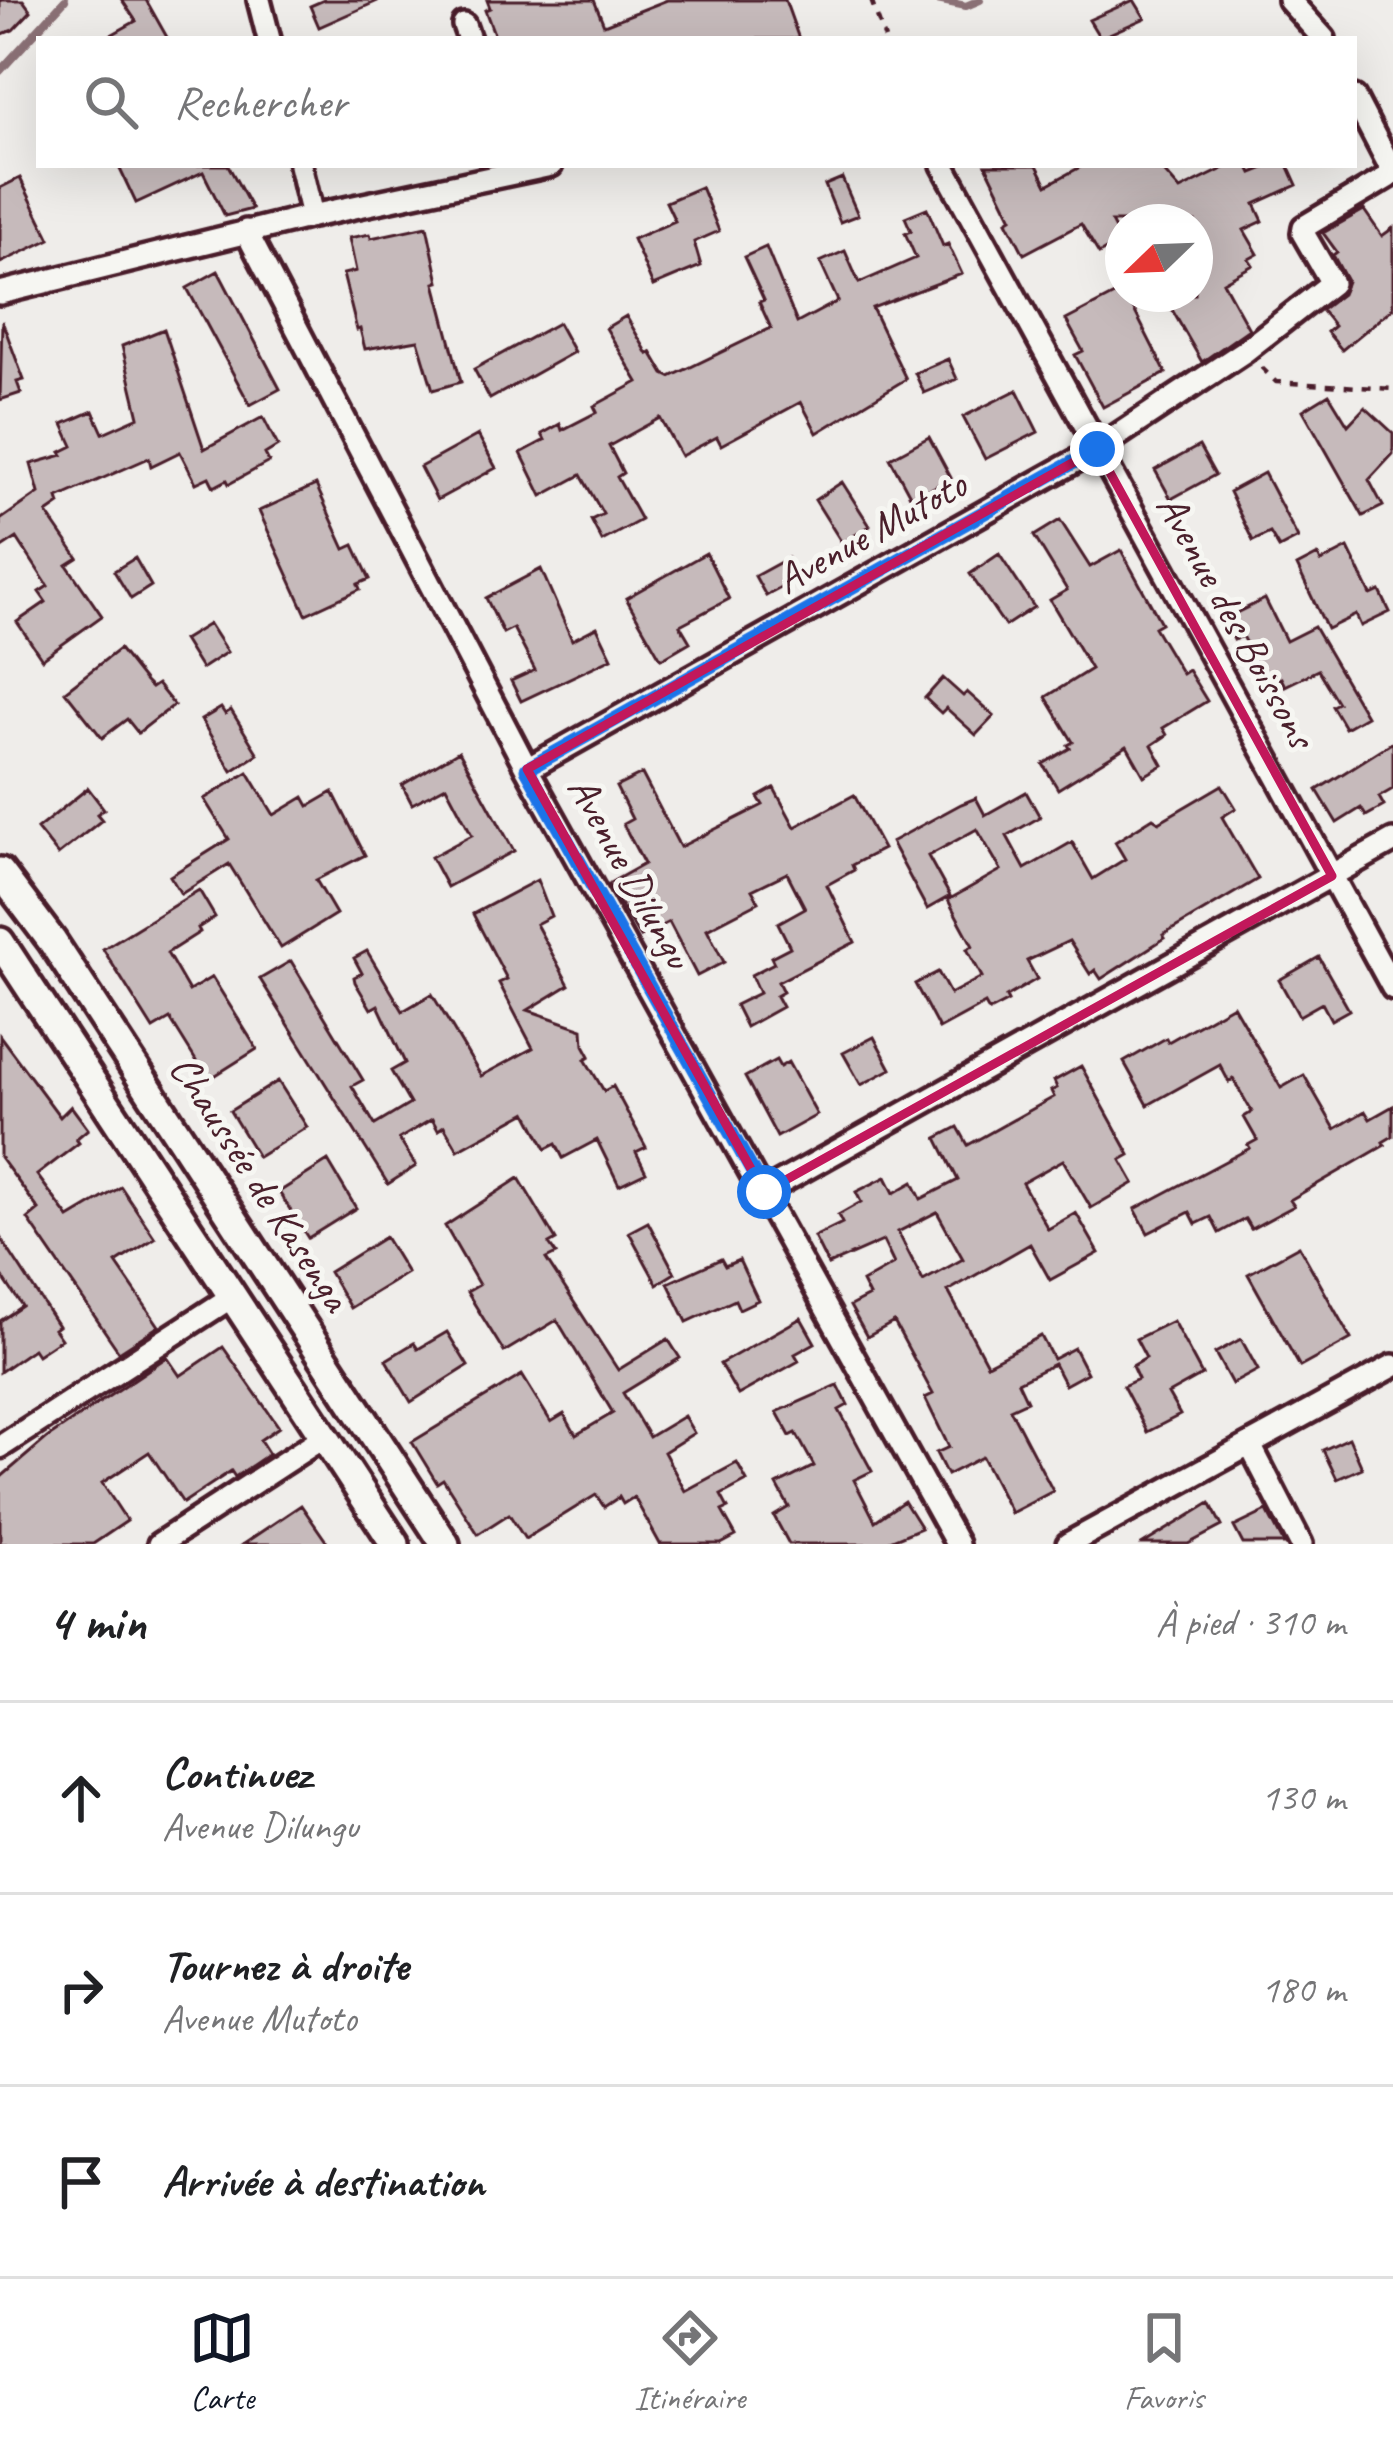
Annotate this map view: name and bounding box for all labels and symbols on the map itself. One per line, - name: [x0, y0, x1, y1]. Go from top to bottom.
- north arrow: [1105, 204, 1213, 312]
- route end: [1070, 422, 1124, 476]
- street label: Avenue Mutoto: [767, 457, 977, 606]
- street label: Avenue des Boissons: [1144, 485, 1329, 761]
- street label: Avenue Dilungu: [556, 767, 706, 979]
- street label: Chaussée de Kasenga: [158, 1045, 364, 1324]
- route start: [737, 1165, 791, 1219]

